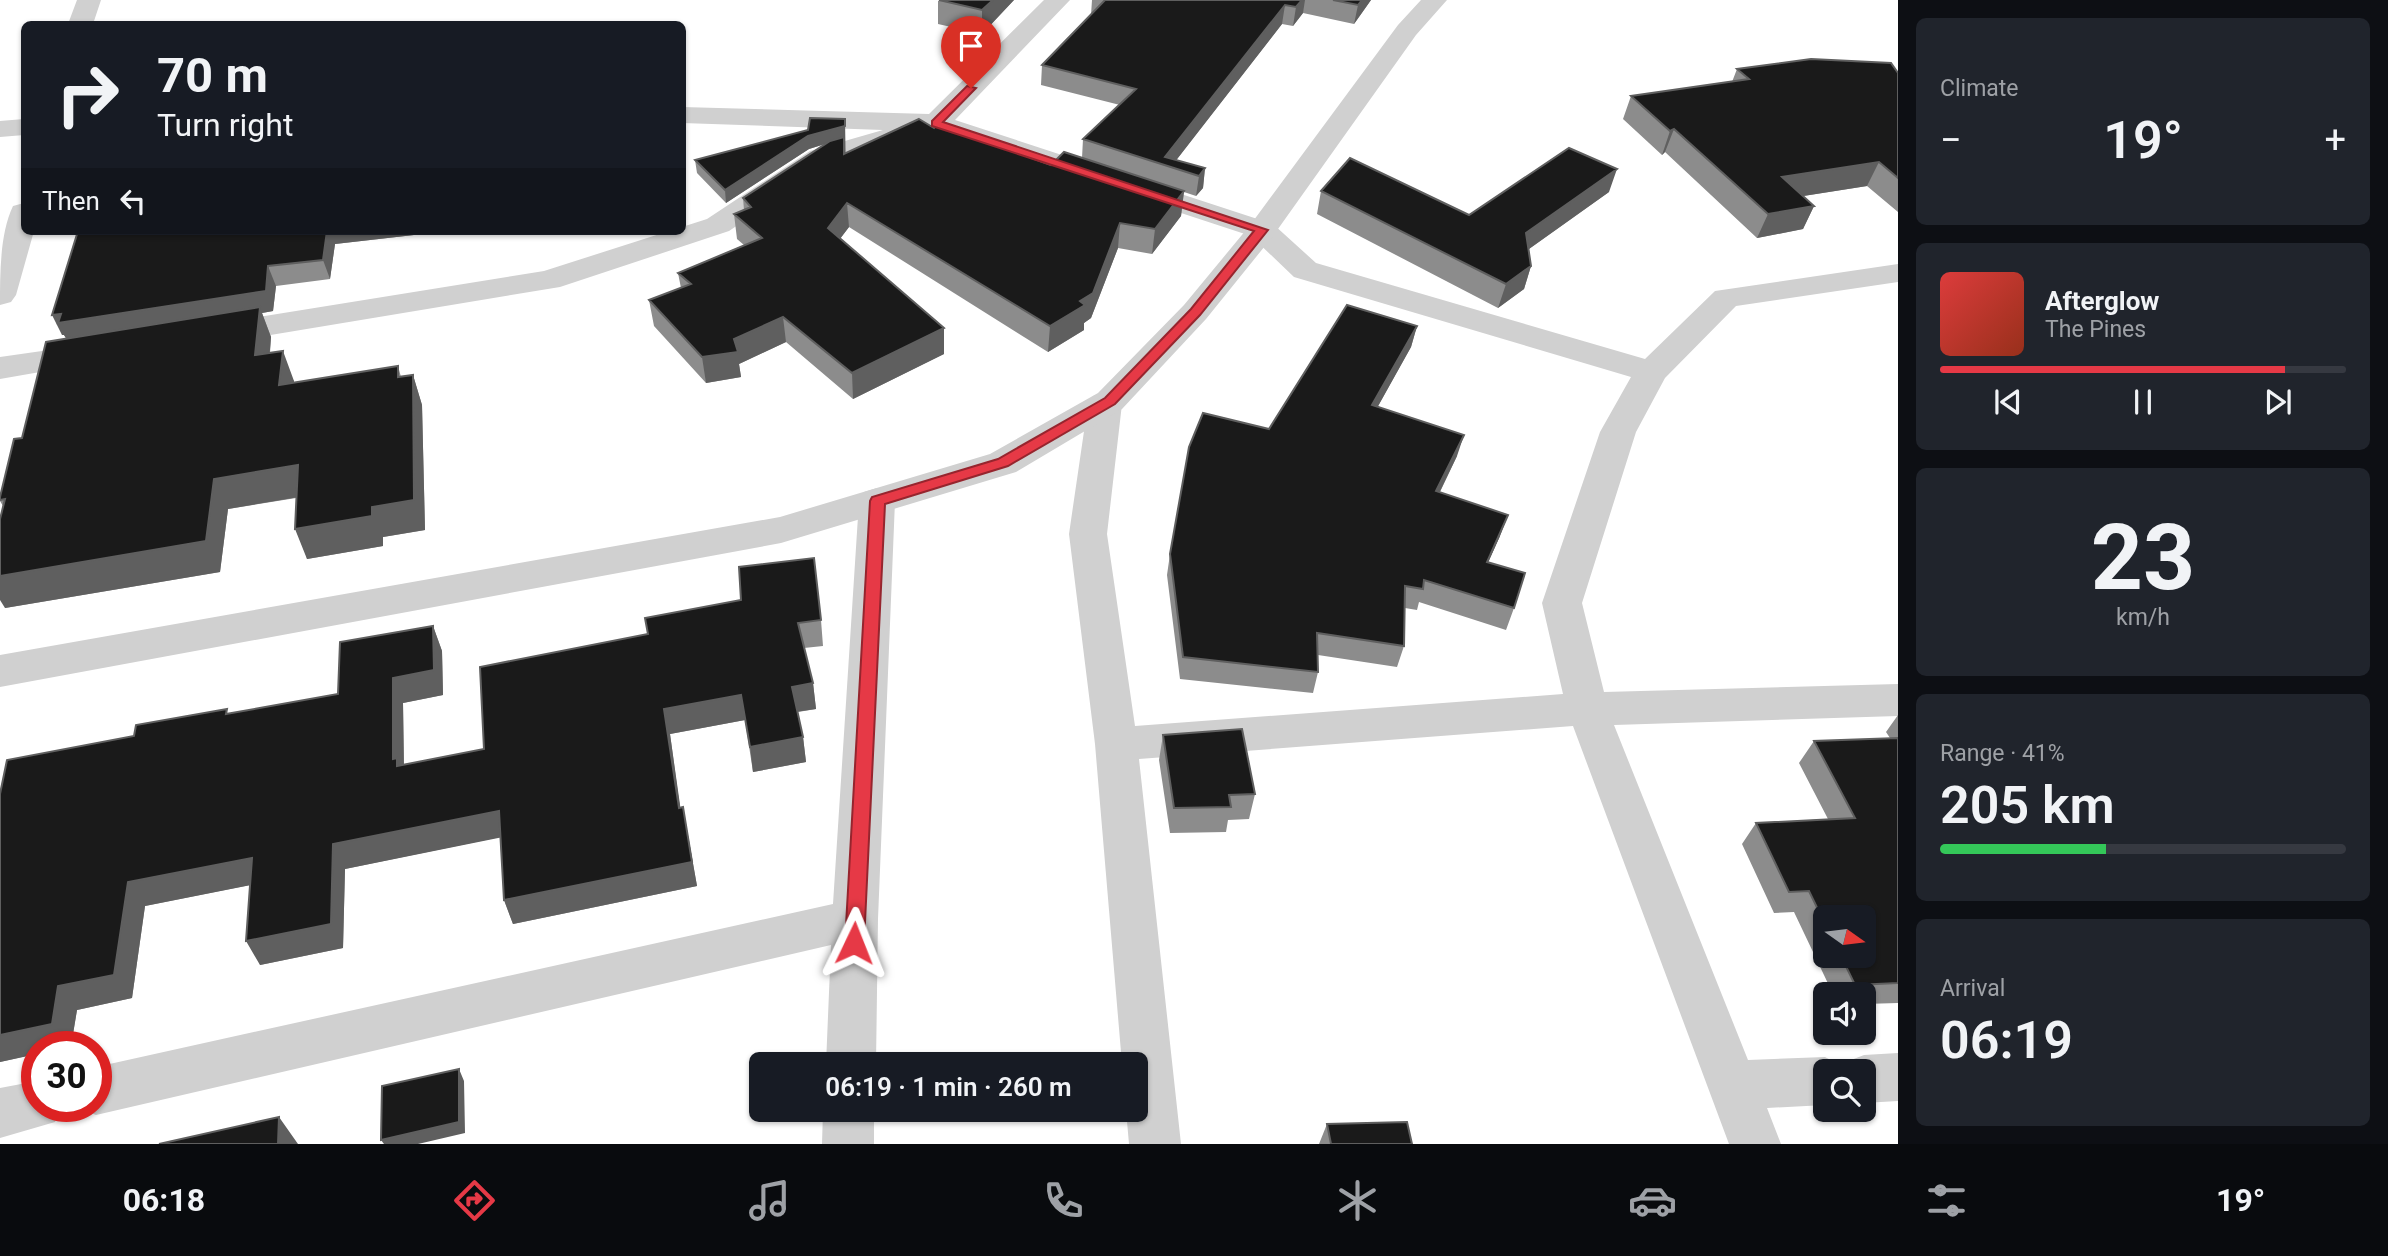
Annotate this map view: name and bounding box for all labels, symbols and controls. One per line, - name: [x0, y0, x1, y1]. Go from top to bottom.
- pin: [941, 16, 1001, 88]
- icon: arrive: [952, 27, 990, 65]
- text: 70 m: [157, 47, 268, 104]
- icon: right: [42, 49, 133, 140]
- text: Climate: [1940, 75, 2019, 102]
- text: Turn right: [157, 106, 293, 144]
- text: 19°: [2103, 110, 2183, 171]
- text: −: [1940, 118, 1962, 162]
- text: +: [2324, 118, 2346, 162]
- icon: left: [114, 182, 152, 220]
- text: Then: [42, 186, 100, 216]
- text: Afterglow: [2045, 286, 2159, 316]
- text: The Pines: [2045, 316, 2146, 343]
- icon: previous: [1989, 383, 2027, 421]
- icon: pause: [2124, 383, 2162, 421]
- icon: next: [2259, 383, 2297, 421]
- text: 23: [2091, 505, 2195, 611]
- text: km/h: [2116, 604, 2170, 631]
- text: Range · 41%: [1940, 740, 2065, 767]
- text: 205 km: [1940, 775, 2115, 836]
- north arrow: [1813, 905, 1876, 968]
- map controls: [1813, 905, 1876, 1122]
- position arrow: [817, 906, 891, 980]
- text: Arrival: [1940, 975, 2005, 1002]
- button: sound: [1813, 982, 1876, 1045]
- text: 06:19: [1940, 1010, 2073, 1071]
- speed limit sign: 30: [21, 1031, 112, 1122]
- button: search: [1813, 1059, 1876, 1122]
- text: 06:19 · 1 min · 260 m: [825, 1072, 1072, 1102]
- icon: directions: [450, 1176, 499, 1225]
- icon: music: [745, 1176, 794, 1225]
- icon: phone: [1039, 1176, 1088, 1225]
- icon: climate: [1333, 1176, 1382, 1225]
- icon: car: [1628, 1176, 1677, 1225]
- icon: filters: [1922, 1176, 1971, 1225]
- text: 06:18: [123, 1181, 205, 1219]
- text: 19°: [2216, 1181, 2265, 1219]

